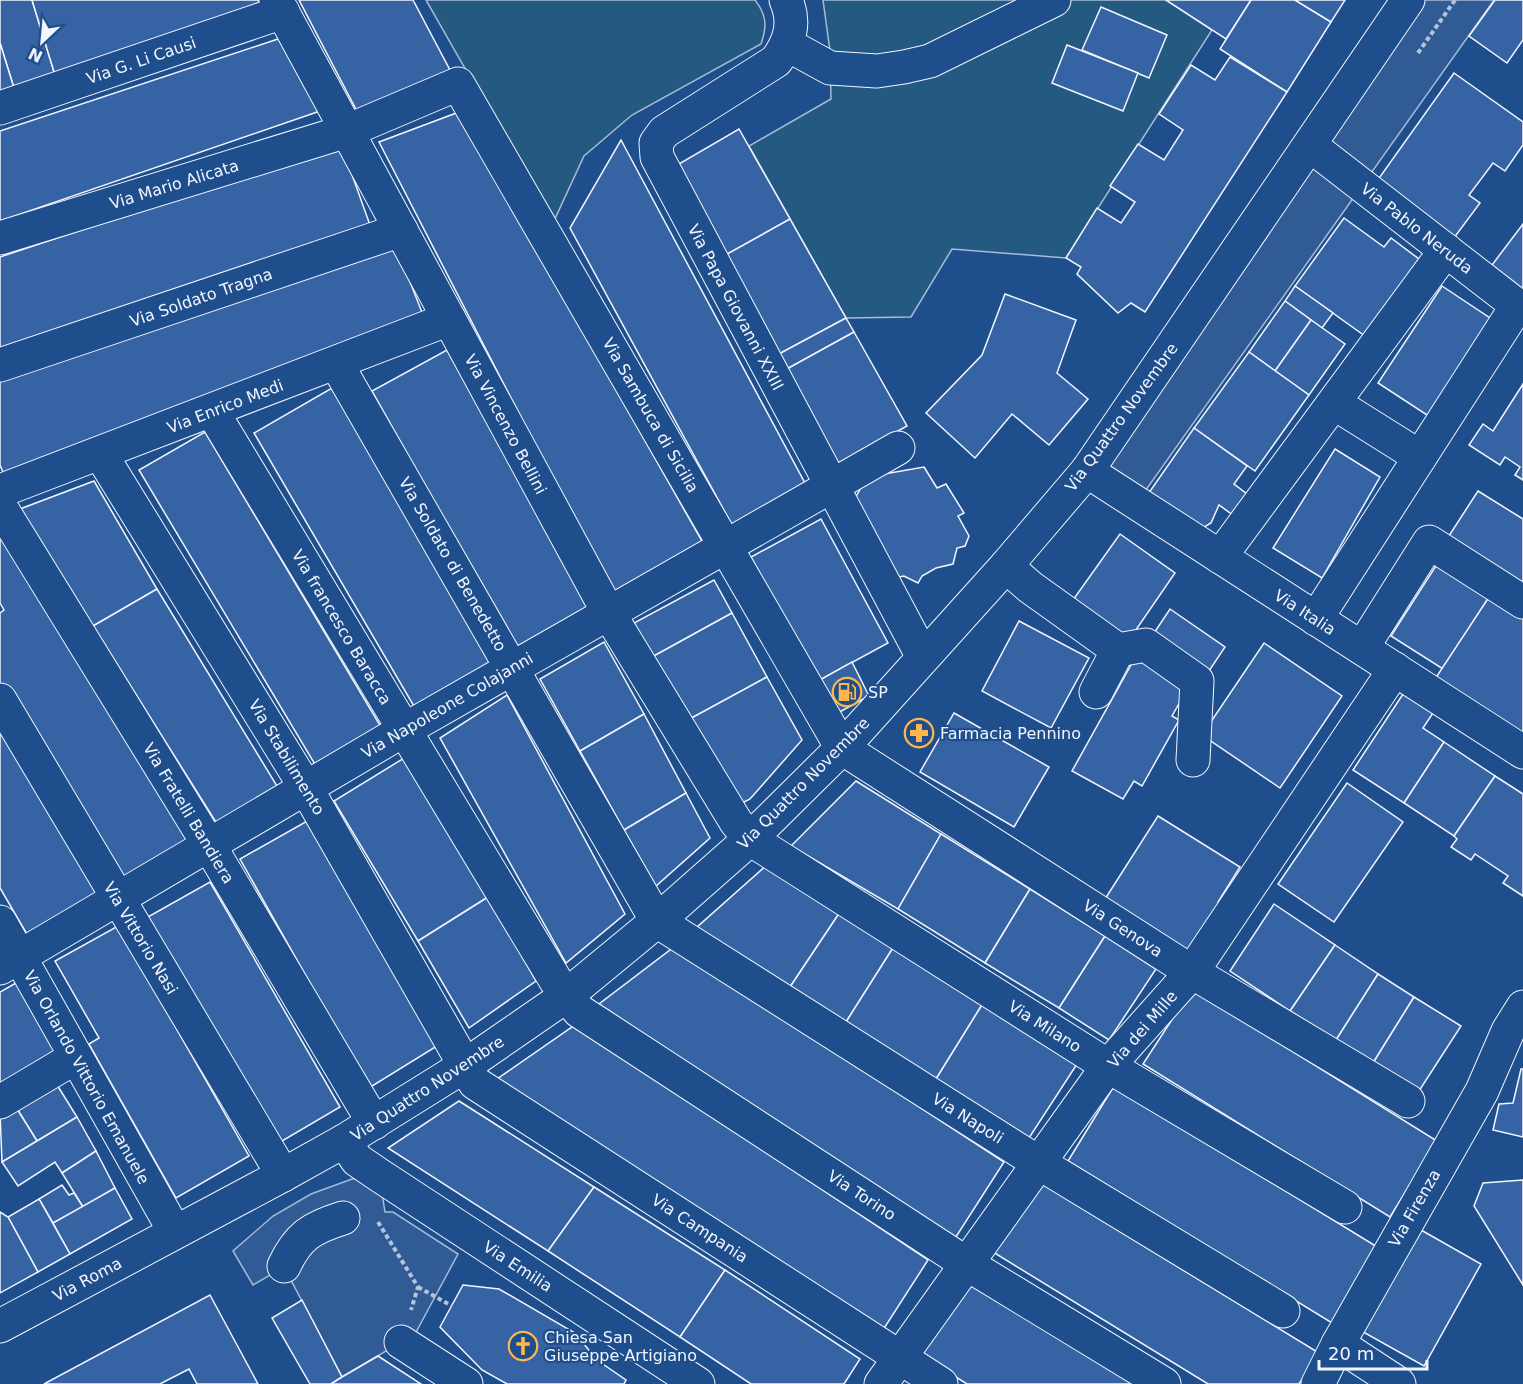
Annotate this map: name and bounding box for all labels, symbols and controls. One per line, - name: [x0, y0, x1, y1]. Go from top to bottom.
- north arrow: [12, 12, 72, 72]
- street label: Via G. Li Causi: [84, 33, 199, 88]
- text: N: [25, 44, 46, 67]
- street label: Via Mario Alicata: [107, 156, 241, 213]
- street label: Via Pablo Neruda: [1357, 179, 1476, 278]
- street label: Via Papa Giovanni XXIII: [684, 221, 787, 394]
- street label: Via Soldato Tragna: [127, 264, 275, 331]
- street label: Via Sambuca di Sicilia: [598, 334, 703, 496]
- street label: Via Quattro Novembre: [1061, 339, 1182, 495]
- street label: Via Vincenzo Bellini: [461, 351, 551, 498]
- street label: Via Enrico Medi: [164, 376, 286, 437]
- street label: Via Soldato di Benedetto: [395, 474, 510, 655]
- street label: Via francesco Baracca: [288, 546, 395, 708]
- street label: Via Italia: [1270, 586, 1339, 639]
- street label: Via Napoleone Colajanni: [358, 648, 536, 762]
- fuel station icon: SP: [831, 676, 863, 708]
- place label: SP: [868, 683, 888, 702]
- street label: Via Stabilimento: [245, 696, 329, 818]
- street label: Via Quattro Novembre: [733, 713, 873, 853]
- pharmacy icon: Farmacia Pennino: [903, 717, 935, 749]
- place label: Farmacia Pennino: [940, 724, 1081, 743]
- street label: Via Fratelli Bandiera: [139, 740, 238, 887]
- street label: Via Vittorio Nasi: [100, 879, 182, 998]
- street label: Via Genova: [1079, 896, 1166, 961]
- street label: Via Orlando Vittorio Emanuele: [20, 967, 153, 1188]
- street label: Via dei Mille: [1104, 987, 1181, 1072]
- street label: Via Milano: [1005, 997, 1085, 1056]
- street label: Via Quattro Novembre: [347, 1032, 508, 1145]
- street label: Via Napoli: [929, 1089, 1007, 1148]
- street label: Via Torino: [824, 1166, 899, 1225]
- street label: Via Firenza: [1384, 1166, 1444, 1251]
- street label: Via Campania: [648, 1190, 751, 1267]
- street label: Via Emilia: [480, 1237, 556, 1296]
- street label: Via Roma: [49, 1253, 125, 1306]
- place label: Chiesa San Giuseppe Artigiano: [544, 1328, 697, 1365]
- church icon: Chiesa San Giuseppe Artigiano: [507, 1330, 539, 1362]
- scale bar: [1319, 1333, 1427, 1371]
- text: 20 m: [1328, 1343, 1374, 1364]

